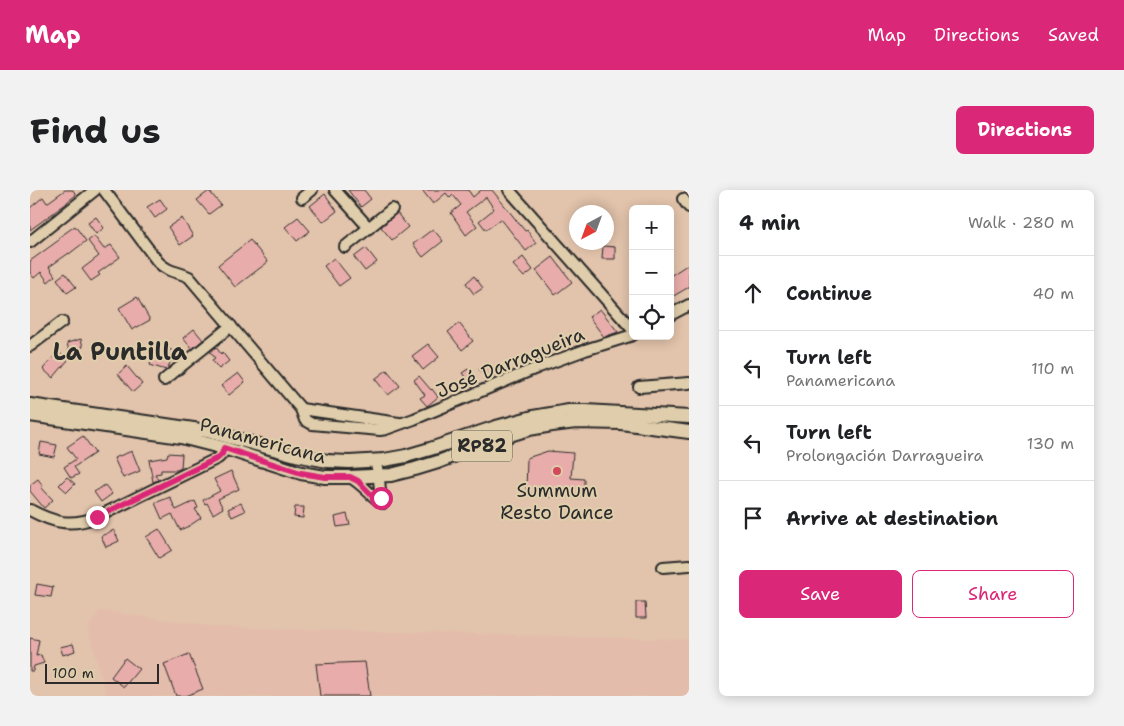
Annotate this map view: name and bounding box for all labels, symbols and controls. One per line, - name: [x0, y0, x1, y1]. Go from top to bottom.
- text: Map: [25, 19, 81, 51]
- text: Map: [868, 23, 906, 47]
- text: Directions: [934, 23, 1020, 47]
- text: Saved: [1048, 23, 1099, 47]
- button: Directions: [956, 106, 1094, 154]
- text: Find us: [30, 107, 161, 154]
- north arrow: [569, 205, 614, 250]
- map controls: [629, 205, 674, 340]
- button: +: [629, 205, 674, 250]
- text: 4 min: [739, 209, 800, 237]
- text: Walk · 280 m: [968, 212, 1074, 233]
- button: −: [629, 250, 674, 295]
- icon: ahead: [739, 279, 767, 307]
- text: Continue: [786, 281, 872, 306]
- text: 40 m: [1032, 283, 1074, 304]
- button: locate: [629, 295, 674, 340]
- street label: José Darragueira: [432, 321, 588, 404]
- district label: La Puntilla: [53, 336, 188, 368]
- text: Turn left: [786, 345, 872, 370]
- icon: left: [739, 354, 767, 382]
- text: 110 m: [1031, 358, 1074, 379]
- text: Panamericana: [786, 370, 895, 391]
- street label: Panamericana: [197, 412, 329, 469]
- text: Turn left: [786, 420, 872, 445]
- icon: left: [739, 429, 767, 457]
- road number: RP82: [452, 430, 512, 462]
- text: 130 m: [1027, 433, 1074, 454]
- text: Prolongación Darragueira: [786, 445, 983, 466]
- marker: Summum Resto Dance: [551, 465, 563, 477]
- place label: Summum Resto Dance: [500, 478, 614, 525]
- route start: [370, 487, 393, 510]
- icon: arrive: [739, 504, 767, 532]
- route end: [86, 506, 109, 529]
- text: Arrive at destination: [786, 506, 998, 531]
- button: Save: [739, 570, 902, 618]
- button: Share: [912, 570, 1074, 618]
- scale bar: [45, 661, 159, 684]
- text: 100 m: [52, 664, 94, 682]

